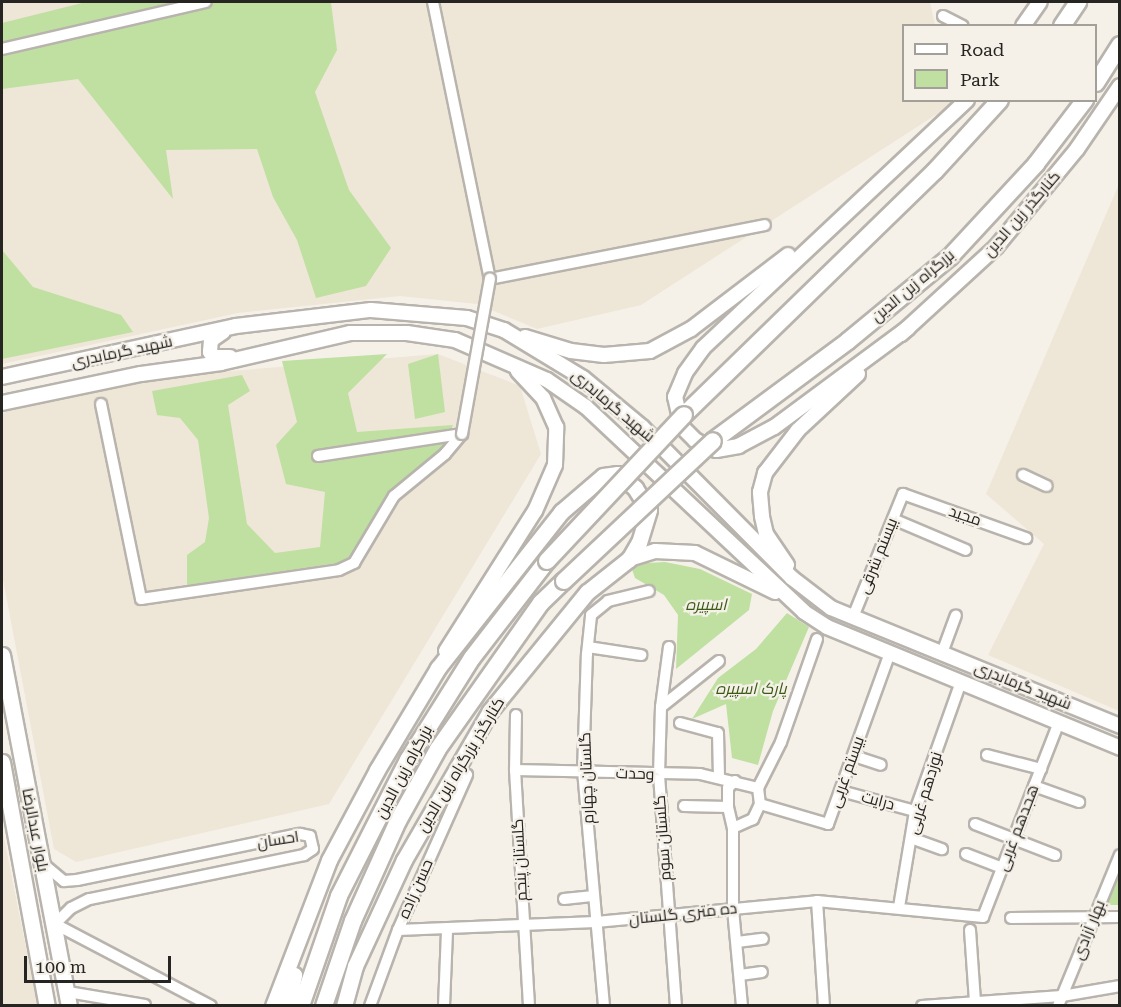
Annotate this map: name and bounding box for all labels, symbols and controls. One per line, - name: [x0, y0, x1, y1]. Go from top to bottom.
- legend: [902, 24, 1097, 102]
- text: Road: [960, 39, 1004, 60]
- text: Park: [960, 69, 1000, 90]
- street label: کنارگذر زین الدین: [979, 167, 1065, 261]
- street label: بزرگراه زین الدین: [867, 246, 959, 326]
- street label: شهید گرمابدری: [70, 332, 174, 372]
- street label: شهید گرمابدری: [567, 366, 659, 446]
- street label: مجید: [946, 502, 984, 530]
- street label: بیستم شرقی: [854, 515, 902, 597]
- park label: اسپیره: [685, 595, 727, 615]
- street label: شهید گرمابدری: [972, 658, 1074, 714]
- park label: پارک اسپیره: [716, 679, 786, 699]
- street label: کنارگذر بزرگراه زین الدین: [413, 694, 509, 836]
- street label: بزرگراه زین الدین: [371, 722, 437, 822]
- street label: گلستان چهارم: [576, 732, 598, 824]
- street label: بیستم غربی: [825, 734, 869, 810]
- street label: نوزدهم غربی: [903, 749, 947, 837]
- street label: وحدت: [615, 764, 655, 784]
- street label: هجدهم غربی: [993, 782, 1043, 874]
- street label: بلوار عبدالرضا: [17, 786, 53, 874]
- street label: درایت: [859, 787, 897, 815]
- street label: گلستان سوم: [650, 794, 676, 882]
- street label: گلستان پنجم: [508, 818, 532, 902]
- street label: احسان: [256, 827, 300, 853]
- street label: حسن زاده: [394, 856, 438, 922]
- street label: بهار آزادی: [1068, 897, 1110, 963]
- street label: ده متری گلستان: [628, 899, 738, 929]
- scale bar: [27, 944, 174, 982]
- text: 100 m: [35, 956, 86, 977]

